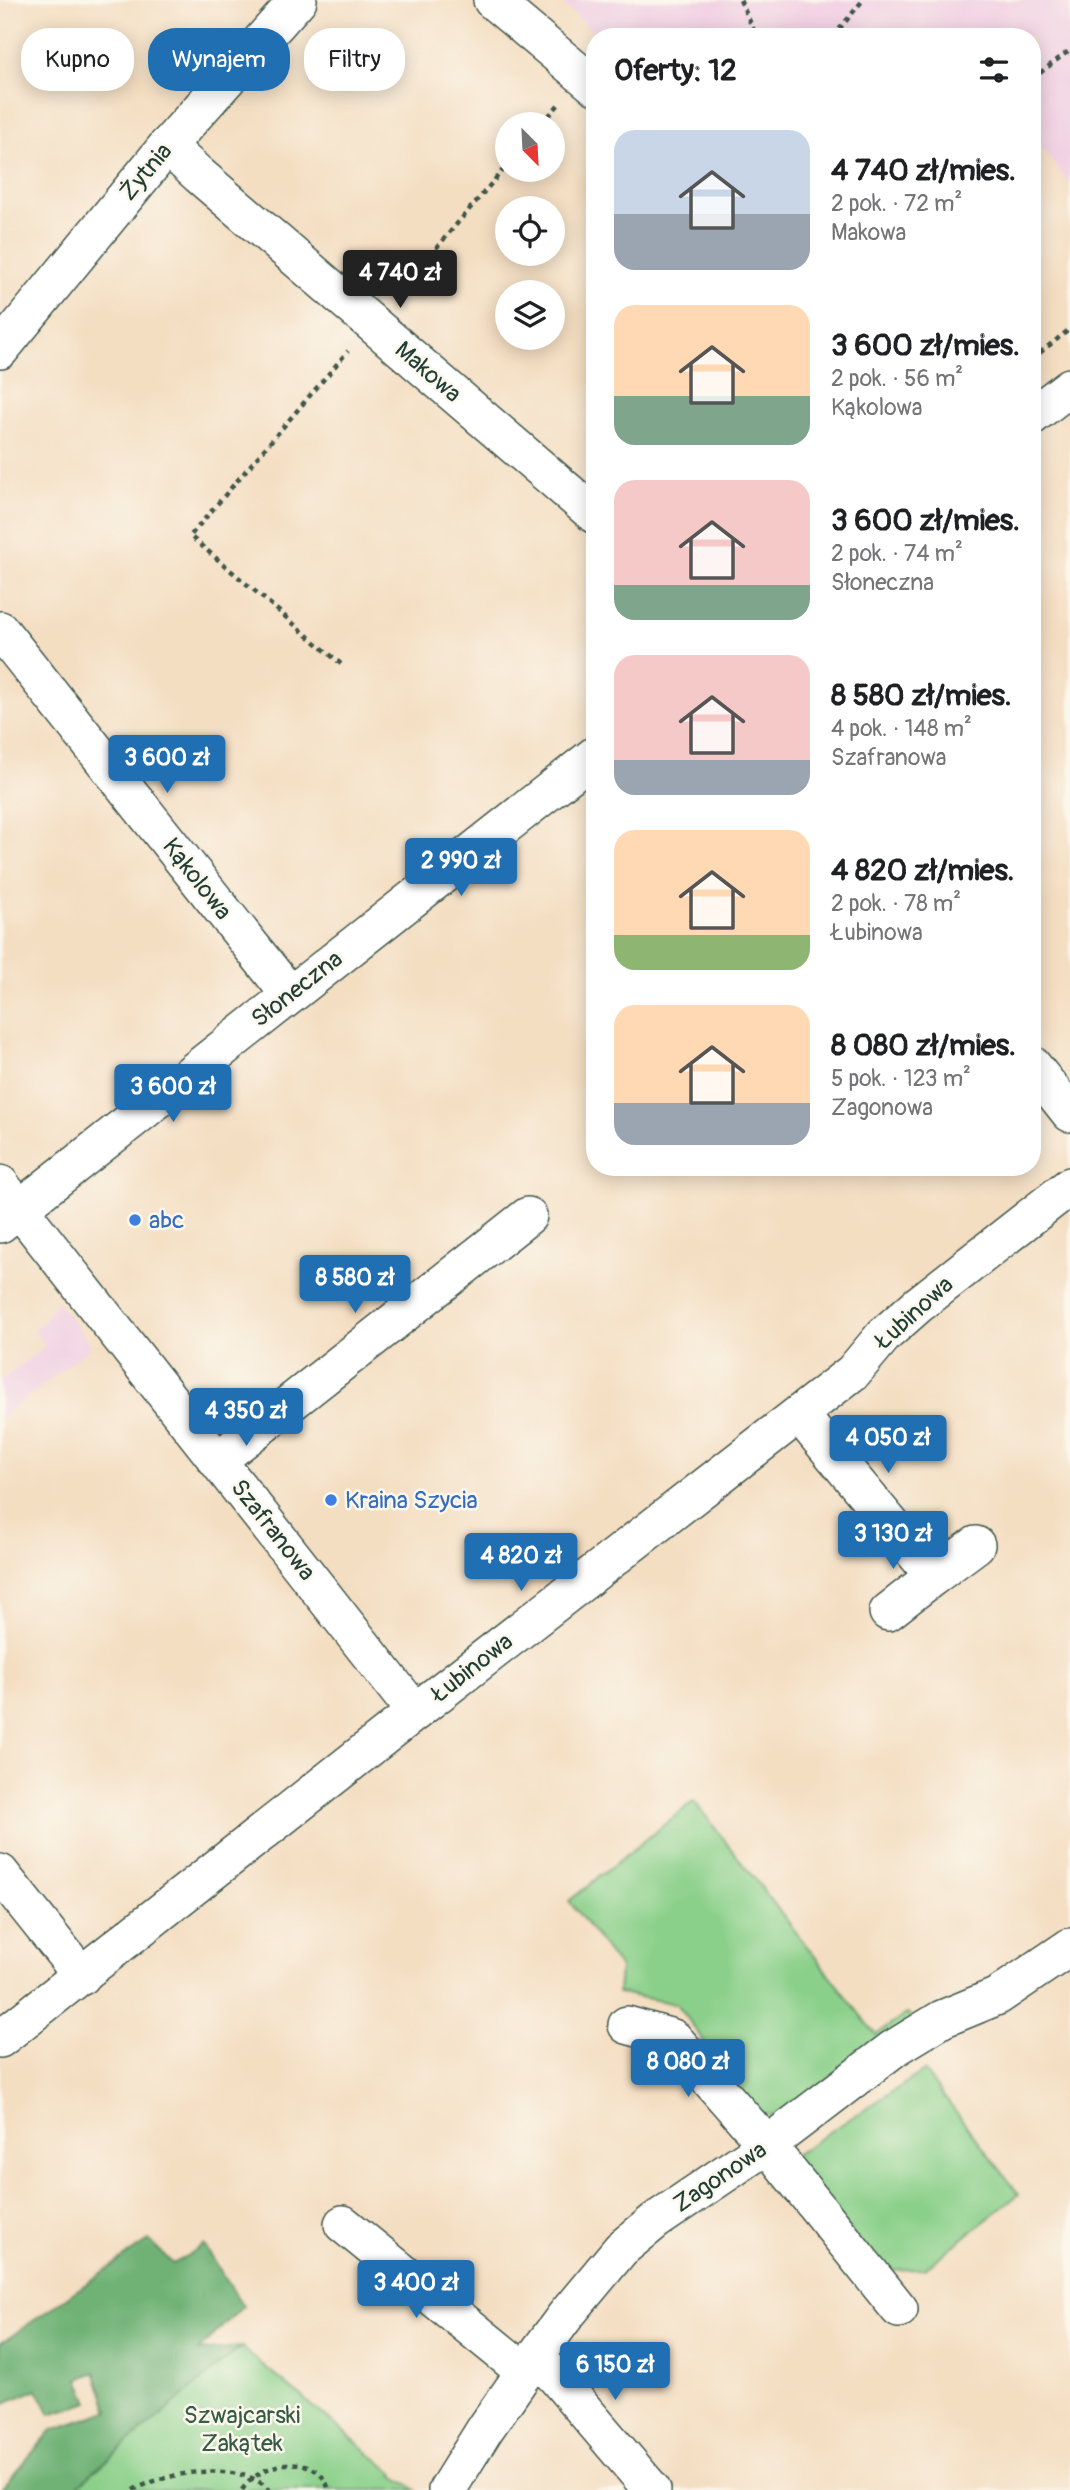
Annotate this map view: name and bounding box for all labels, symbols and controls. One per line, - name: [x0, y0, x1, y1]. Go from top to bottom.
- chip: Kupno: [21, 28, 134, 91]
- chip: Wynajem: [148, 28, 290, 91]
- chip: Filtry: [304, 28, 405, 91]
- icon: filters: [975, 51, 1013, 89]
- text: Oferty: 12: [614, 52, 737, 89]
- north arrow: [495, 112, 565, 182]
- map controls: [495, 112, 565, 350]
- street label: Żytnia: [114, 137, 178, 207]
- text: 4 740 zł/mies.: [831, 152, 1016, 189]
- icon: home: [670, 158, 754, 242]
- text: 2 pok. · 72 m²: [831, 189, 962, 218]
- button: locate: [495, 196, 565, 266]
- text: Makowa: [831, 218, 906, 247]
- pin: 4 740 zł: [328, 250, 472, 310]
- text: 4 740 zł: [359, 258, 441, 287]
- button: layers: [495, 280, 565, 350]
- text: 3 600 zł/mies.: [831, 327, 1020, 364]
- icon: home: [670, 333, 754, 417]
- street label: Makowa: [389, 335, 467, 409]
- text: 2 pok. · 56 m²: [831, 364, 963, 393]
- text: Kąkolowa: [831, 393, 923, 422]
- text: 3 600 zł/mies.: [831, 502, 1020, 539]
- icon: home: [670, 508, 754, 592]
- text: 2 pok. · 74 m²: [831, 539, 963, 568]
- text: Słoneczna: [831, 568, 934, 597]
- text: 8 580 zł/mies.: [831, 677, 1012, 714]
- icon: home: [670, 683, 754, 767]
- text: 4 pok. · 148 m²: [831, 714, 972, 743]
- pin: 3 600 zł: [95, 736, 239, 795]
- text: 3 600 zł: [124, 743, 210, 772]
- text: Szafranowa: [831, 743, 946, 772]
- street label: Kąkolowa: [156, 832, 238, 926]
- pin: 2 990 zł: [389, 838, 533, 898]
- text: 2 990 zł: [421, 846, 501, 875]
- text: 4 820 zł/mies.: [831, 852, 1014, 889]
- icon: home: [670, 858, 754, 942]
- text: 2 pok. · 78 m²: [831, 889, 961, 918]
- text: Łubinowa: [831, 918, 923, 947]
- street label: Słoneczna: [246, 945, 348, 1033]
- text: 8 080 zł/mies.: [831, 1027, 1016, 1064]
- icon: home: [670, 1033, 754, 1117]
- pin: 3 600 zł: [101, 1064, 245, 1124]
- text: 5 pok. · 123 m²: [831, 1064, 971, 1093]
- text: 3 600 zł: [130, 1072, 216, 1101]
- text: Zagonowa: [831, 1093, 933, 1122]
- place label: abc: [149, 1206, 184, 1235]
- marker: abc: [127, 1212, 143, 1228]
- pin: 8 580 zł: [283, 1256, 427, 1315]
- text: 8 580 zł: [315, 1263, 395, 1292]
- street label: Łubinowa: [867, 1270, 959, 1357]
- pin: 4 350 zł: [174, 1388, 318, 1448]
- text: 4 350 zł: [205, 1396, 287, 1425]
- pin: 4 050 zł: [816, 1416, 960, 1475]
- text: 4 050 zł: [846, 1423, 930, 1452]
- street label: Szafranowa: [224, 1474, 322, 1586]
- place label: Kraina Szycia: [345, 1486, 478, 1515]
- marker: Kraina Szycia: [323, 1492, 339, 1508]
- pin: 3 130 zł: [821, 1512, 965, 1571]
- text: 3 130 zł: [854, 1519, 932, 1548]
- pin: 4 820 zł: [449, 1534, 593, 1593]
- text: 4 820 zł: [480, 1541, 562, 1570]
- street label: Łubinowa: [424, 1627, 519, 1710]
- pin: 8 080 zł: [616, 2039, 760, 2099]
- text: 8 080 zł: [647, 2047, 729, 2076]
- street label: Zagonowa: [668, 2135, 772, 2219]
- pin: 3 400 zł: [344, 2260, 488, 2320]
- text: 3 400 zł: [373, 2268, 459, 2297]
- pin: 6 150 zł: [543, 2342, 687, 2402]
- text: 6 150 zł: [576, 2350, 654, 2379]
- park label: Szwajcarski Zakątek: [184, 2401, 300, 2458]

